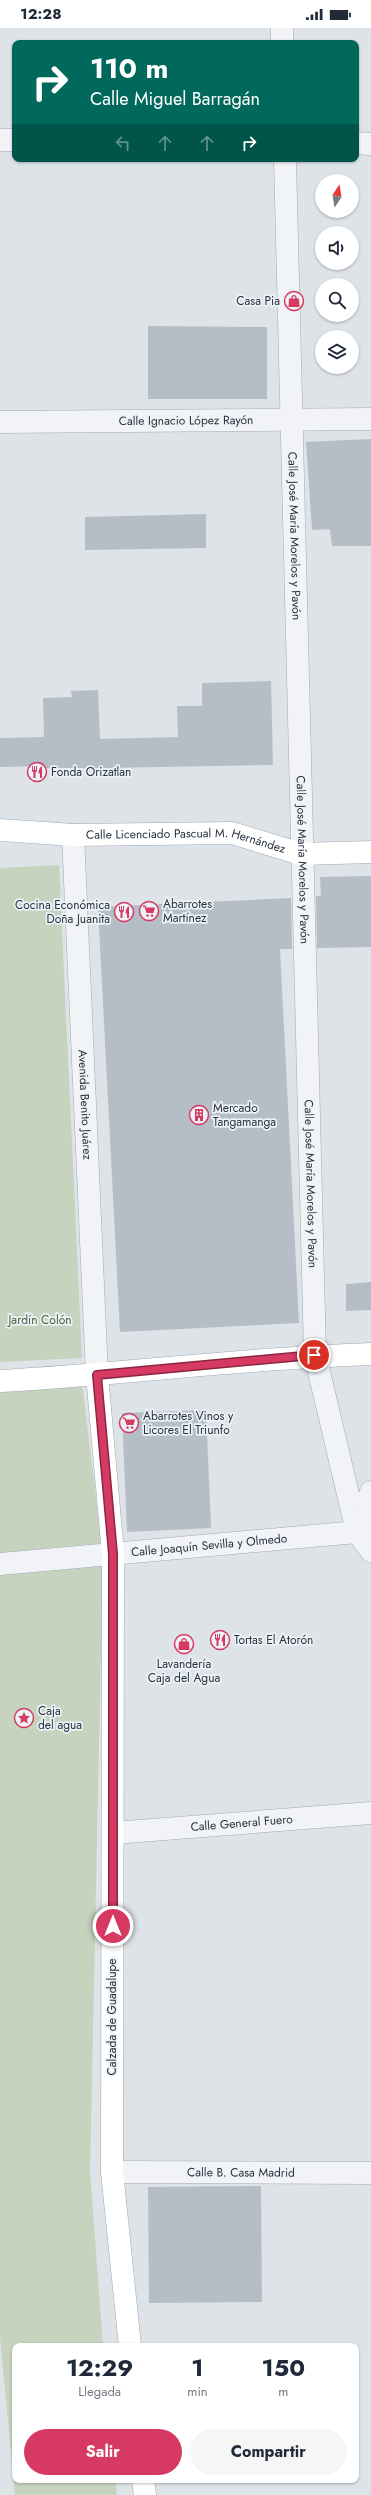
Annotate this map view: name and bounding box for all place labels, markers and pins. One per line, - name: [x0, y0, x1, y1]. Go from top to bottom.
- shop icon: Casa Pia: [283, 290, 305, 312]
- place label: Casa Pia: [236, 292, 280, 310]
- restaurant icon: Fonda Orizatlan: [26, 761, 48, 783]
- place label: Fonda Orizatlan: [51, 763, 131, 781]
- place label: Abarrotes Martínez: [163, 895, 212, 927]
- place label: Cocina Económica Doña Juanita: [15, 896, 110, 928]
- supermarket icon: Abarrotes Martínez: [138, 900, 160, 922]
- restaurant icon: Cocina Económica Doña Juanita: [113, 901, 135, 923]
- place label: Mercado Tangamanga: [213, 1099, 276, 1131]
- building icon: Mercado Tangamanga: [188, 1104, 210, 1126]
- pin: [297, 1338, 331, 1372]
- place label: Abarrotes Vinos y Licores El Triunfo: [143, 1407, 234, 1439]
- supermarket icon: Abarrotes Vinos y Licores El Triunfo: [118, 1412, 140, 1434]
- restaurant icon: Tortas El Atorón: [209, 1629, 231, 1651]
- place label: Tortas El Atorón: [234, 1631, 313, 1649]
- shop icon: Lavandería Caja del Agua: [173, 1633, 195, 1655]
- place label: Lavandería Caja del Agua: [148, 1655, 221, 1687]
- place label: Caja del agua: [38, 1702, 82, 1734]
- place icon: Caja del agua: [13, 1707, 35, 1729]

